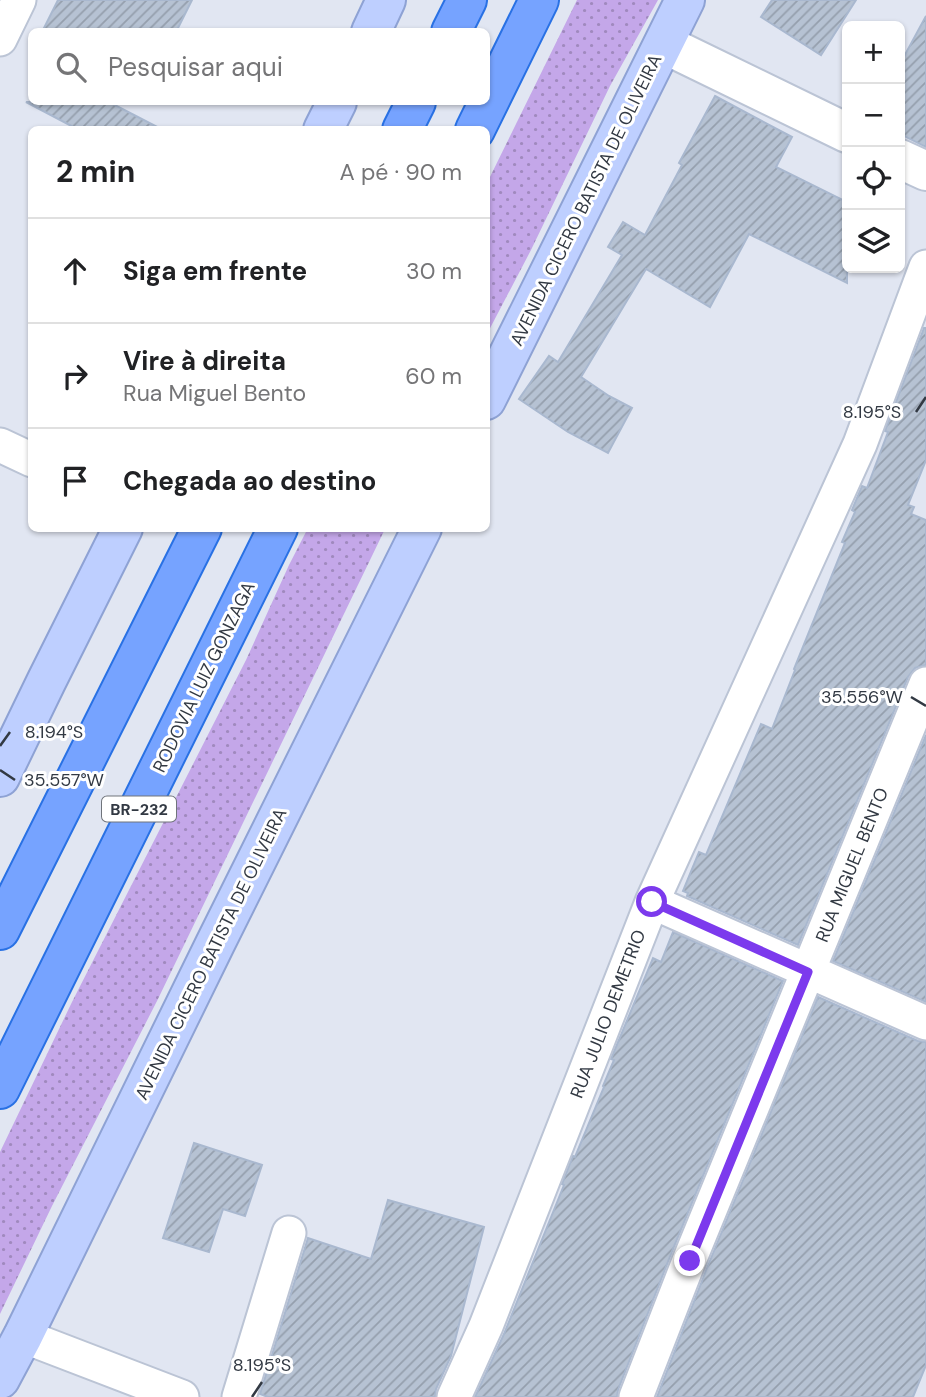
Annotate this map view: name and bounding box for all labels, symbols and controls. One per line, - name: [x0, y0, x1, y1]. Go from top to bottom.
- map controls: [842, 21, 905, 273]
- button: +: [842, 21, 905, 84]
- search box: [28, 28, 490, 105]
- icon: search: [52, 48, 90, 86]
- text: Pesquisar aqui: [108, 50, 283, 84]
- street label: AVENIDA CICERO BATISTA DE OLIVEIRA: [505, 50, 667, 350]
- button: −: [842, 84, 905, 147]
- button: locate: [842, 147, 905, 210]
- text: 2 min: [56, 152, 135, 191]
- text: A pé · 90 m: [340, 157, 462, 187]
- button: layers: [842, 210, 905, 273]
- icon: ahead: [56, 252, 94, 290]
- text: Siga em frente: [123, 254, 307, 288]
- text: 30 m: [406, 256, 462, 286]
- text: Vire à direita: [123, 344, 286, 378]
- icon: right: [56, 357, 94, 395]
- text: 60 m: [405, 361, 462, 391]
- text: Rua Miguel Bento: [123, 378, 306, 408]
- text: 8.195°S: [843, 400, 901, 424]
- icon: arrive: [56, 462, 94, 500]
- text: Chegada ao destino: [123, 464, 376, 498]
- street label: RODOVIA LUIZ GONZAGA: [147, 578, 261, 776]
- text: 35.556°W: [821, 685, 903, 709]
- text: 8.194°S: [25, 720, 83, 744]
- text: 35.557°W: [24, 768, 104, 792]
- street label: RUA MIGUEL BENTO: [810, 784, 894, 946]
- road number: BR-232: [102, 796, 176, 822]
- street label: AVENIDA CICERO BATISTA DE OLIVEIRA: [130, 804, 292, 1104]
- route start: [636, 886, 667, 917]
- street label: RUA JULIO DEMETRIO: [565, 926, 651, 1102]
- route end: [674, 1245, 705, 1276]
- text: 8.195°S: [233, 1353, 291, 1377]

